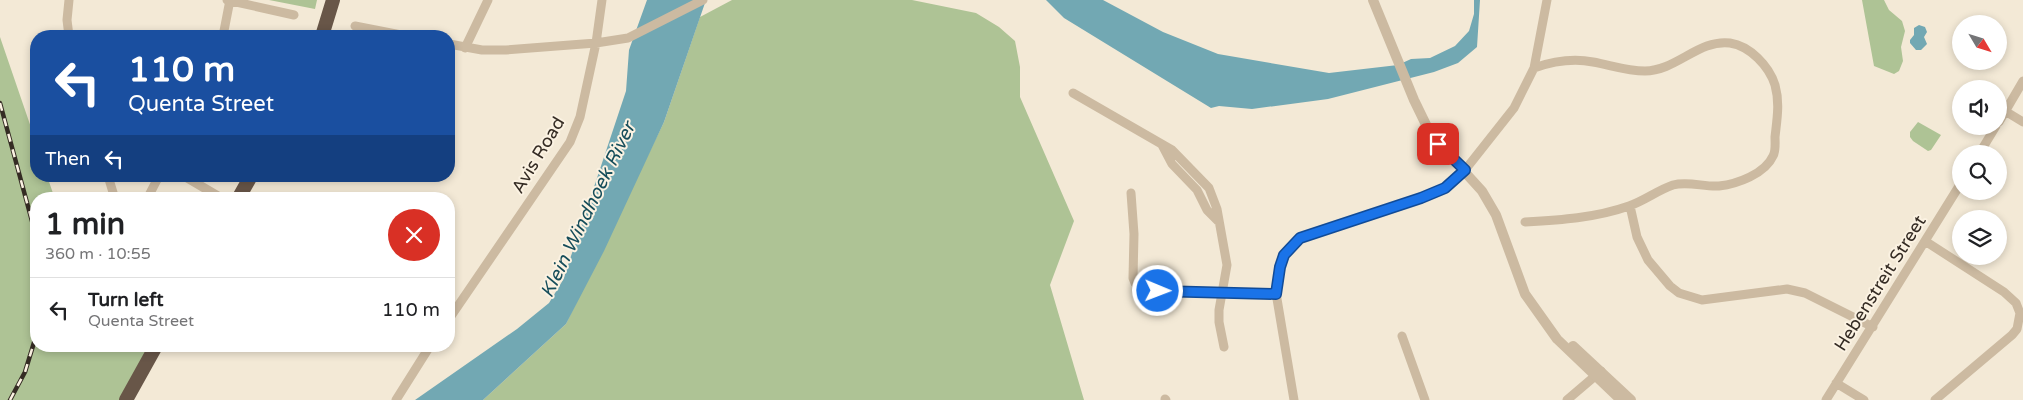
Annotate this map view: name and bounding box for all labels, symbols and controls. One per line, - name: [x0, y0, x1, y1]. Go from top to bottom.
- north arrow: [1952, 15, 2008, 70]
- map controls: [1952, 15, 2007, 265]
- text: 110 m: [128, 49, 235, 91]
- icon: left: [45, 50, 110, 115]
- button: sound: [1952, 80, 2007, 135]
- text: Quenta Street: [128, 91, 274, 117]
- street label: Avis Road: [507, 113, 569, 197]
- water label: Klein Windhoek River: [536, 116, 641, 301]
- pin: [1417, 123, 1459, 165]
- icon: arrive: [1424, 130, 1452, 158]
- icon: left: [100, 145, 128, 173]
- button: search: [1952, 145, 2007, 200]
- text: Then: [45, 148, 90, 170]
- text: 1 min: [45, 206, 125, 243]
- button: close: [388, 209, 440, 261]
- button: layers: [1952, 210, 2007, 265]
- street label: Hebenstreit Street: [1829, 211, 1931, 355]
- text: 360 m · 10:55: [45, 244, 151, 264]
- position arrow: [1131, 264, 1183, 316]
- text: Turn left: [88, 289, 164, 311]
- icon: left: [45, 296, 73, 324]
- text: 110 m: [382, 299, 440, 321]
- text: Quenta Street: [88, 311, 194, 331]

